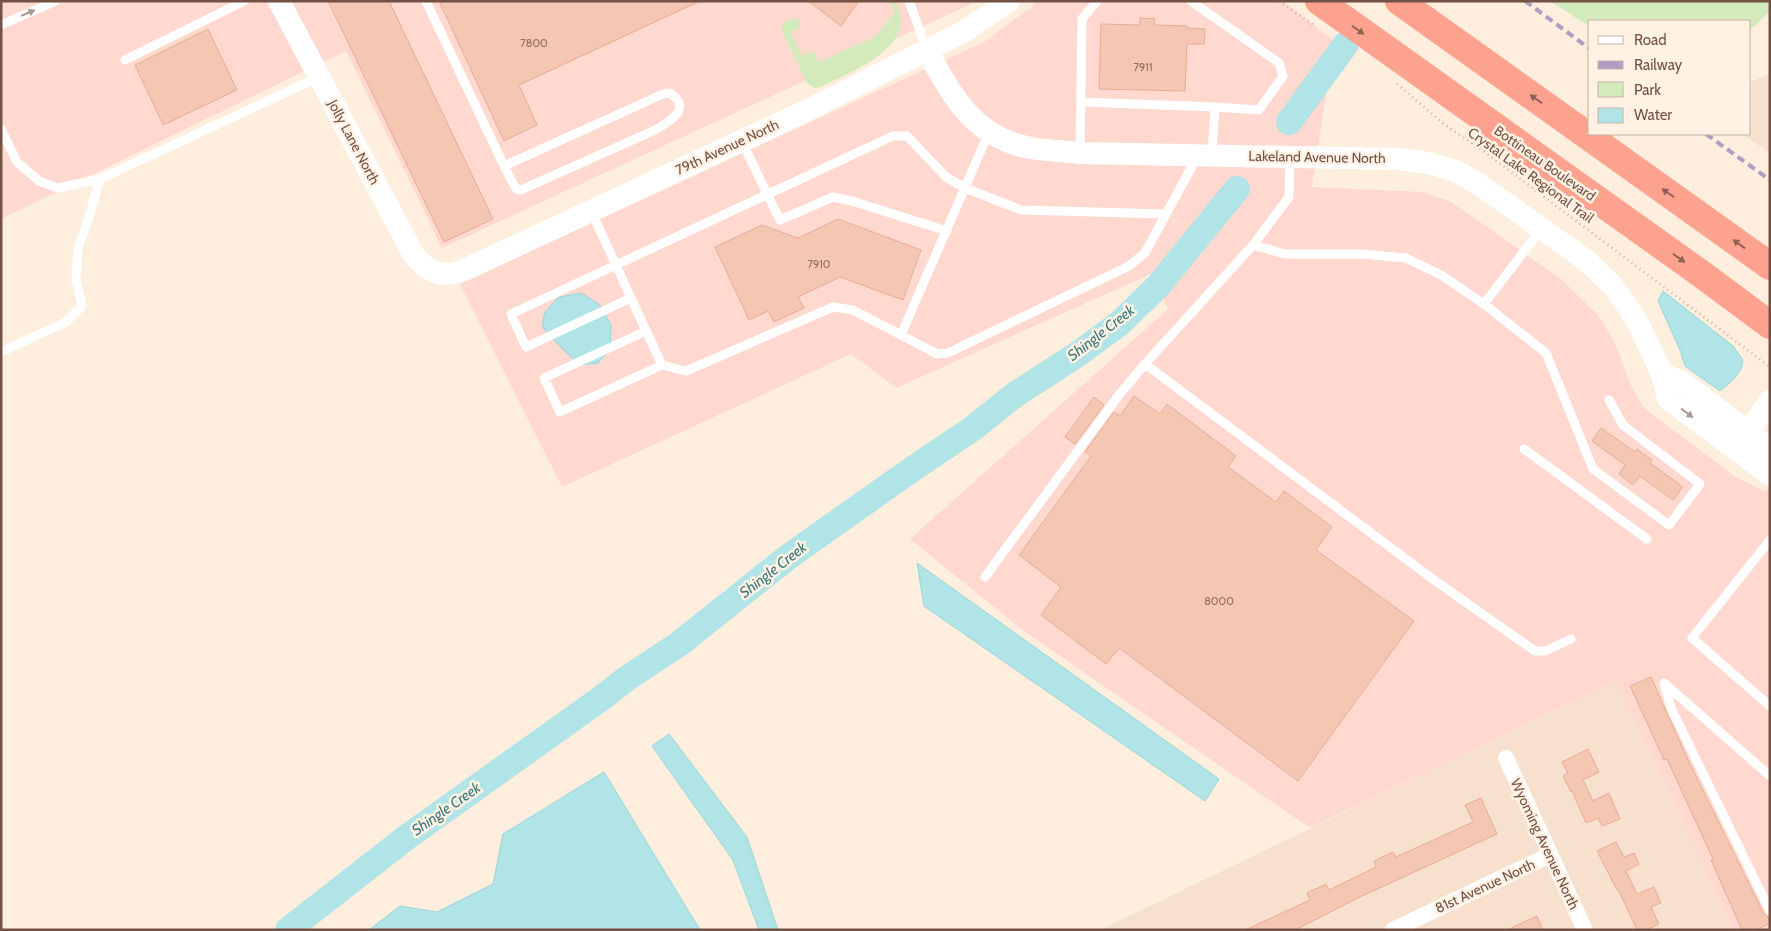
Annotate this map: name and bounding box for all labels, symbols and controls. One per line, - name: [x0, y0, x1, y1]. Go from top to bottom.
- one-way arrow: [21, 9, 35, 17]
- legend: [1588, 20, 1751, 135]
- one-way arrow: [1351, 25, 1365, 35]
- text: Road: [1634, 31, 1667, 49]
- house number: 7800: [520, 36, 548, 50]
- text: Railway: [1634, 56, 1683, 74]
- house number: 7911: [1134, 60, 1152, 74]
- text: Park: [1634, 81, 1661, 99]
- one-way arrow: [1529, 94, 1543, 104]
- street label: Jolly Lane North: [324, 95, 384, 188]
- text: Water: [1634, 106, 1672, 124]
- street label: 79th Avenue North: [672, 115, 782, 179]
- street label: Bottineau Boulevard: [1491, 121, 1599, 205]
- street label: Crystal Lake Regional Trail: [1464, 123, 1598, 227]
- street label: Lakeland Avenue North: [1248, 147, 1386, 167]
- one-way arrow: [1661, 188, 1675, 198]
- one-way arrow: [1732, 239, 1746, 249]
- one-way arrow: [1672, 253, 1686, 263]
- house number: 7910: [807, 257, 831, 271]
- water label: Shingle Creek: [1064, 301, 1138, 365]
- one-way arrow: [1680, 408, 1694, 418]
- water label: Shingle Creek: [736, 538, 810, 602]
- house number: 8000: [1204, 594, 1234, 608]
- street label: Wyoming Avenue North: [1507, 776, 1583, 912]
- water label: Shingle Creek: [408, 778, 484, 839]
- street label: 81st Avenue North: [1432, 855, 1538, 917]

